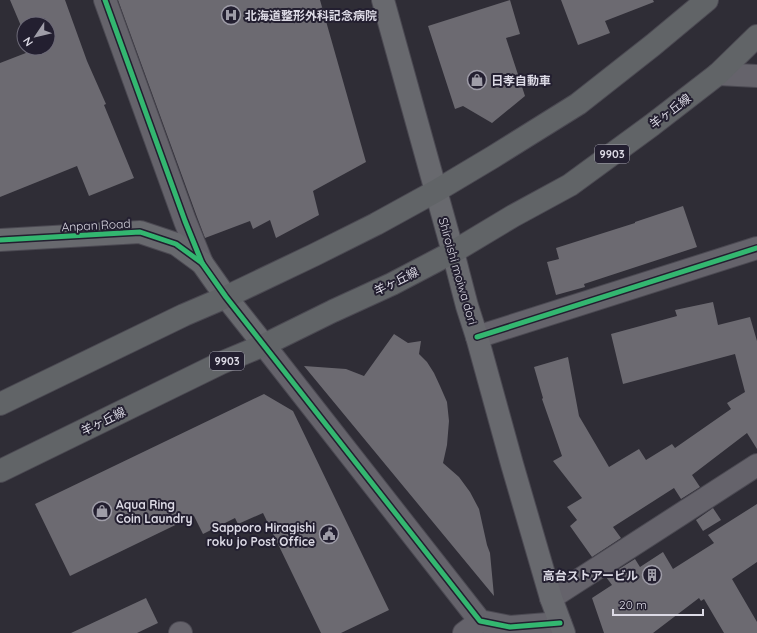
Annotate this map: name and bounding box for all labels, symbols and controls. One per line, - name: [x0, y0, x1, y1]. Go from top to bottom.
- hospital icon: 北海道整形外科記念病院: [220, 4, 242, 26]
- place label: 北海道整形外科記念病院: [245, 8, 377, 23]
- north arrow: [16, 16, 56, 56]
- text: N: [20, 34, 36, 49]
- shop icon: 日孝自動車: [466, 69, 488, 91]
- place label: 日孝自動車: [491, 73, 551, 88]
- street label: 羊ヶ丘線: [646, 91, 694, 131]
- road number: 9903: [595, 145, 629, 163]
- street label: Anpan Road: [61, 216, 131, 234]
- street label: Shiroishi moiwa dori: [436, 216, 480, 326]
- street label: 羊ヶ丘線: [371, 264, 421, 298]
- road number: 9903: [210, 352, 244, 370]
- street label: 羊ヶ丘線: [78, 404, 128, 438]
- place label: Aqua Ring Coin Laundry: [116, 497, 193, 526]
- shop icon: Aqua Ring Coin Laundry: [91, 500, 113, 522]
- place label: Sapporo Hiragishi roku jo Post Office: [207, 520, 315, 549]
- public building icon: Sapporo Hiragishi roku jo Post Office: [318, 523, 340, 545]
- building icon: 高台ストアービル: [641, 564, 663, 586]
- place label: 高台ストアービル: [543, 568, 638, 583]
- scale bar: [613, 591, 703, 617]
- text: 20 m: [619, 597, 647, 612]

